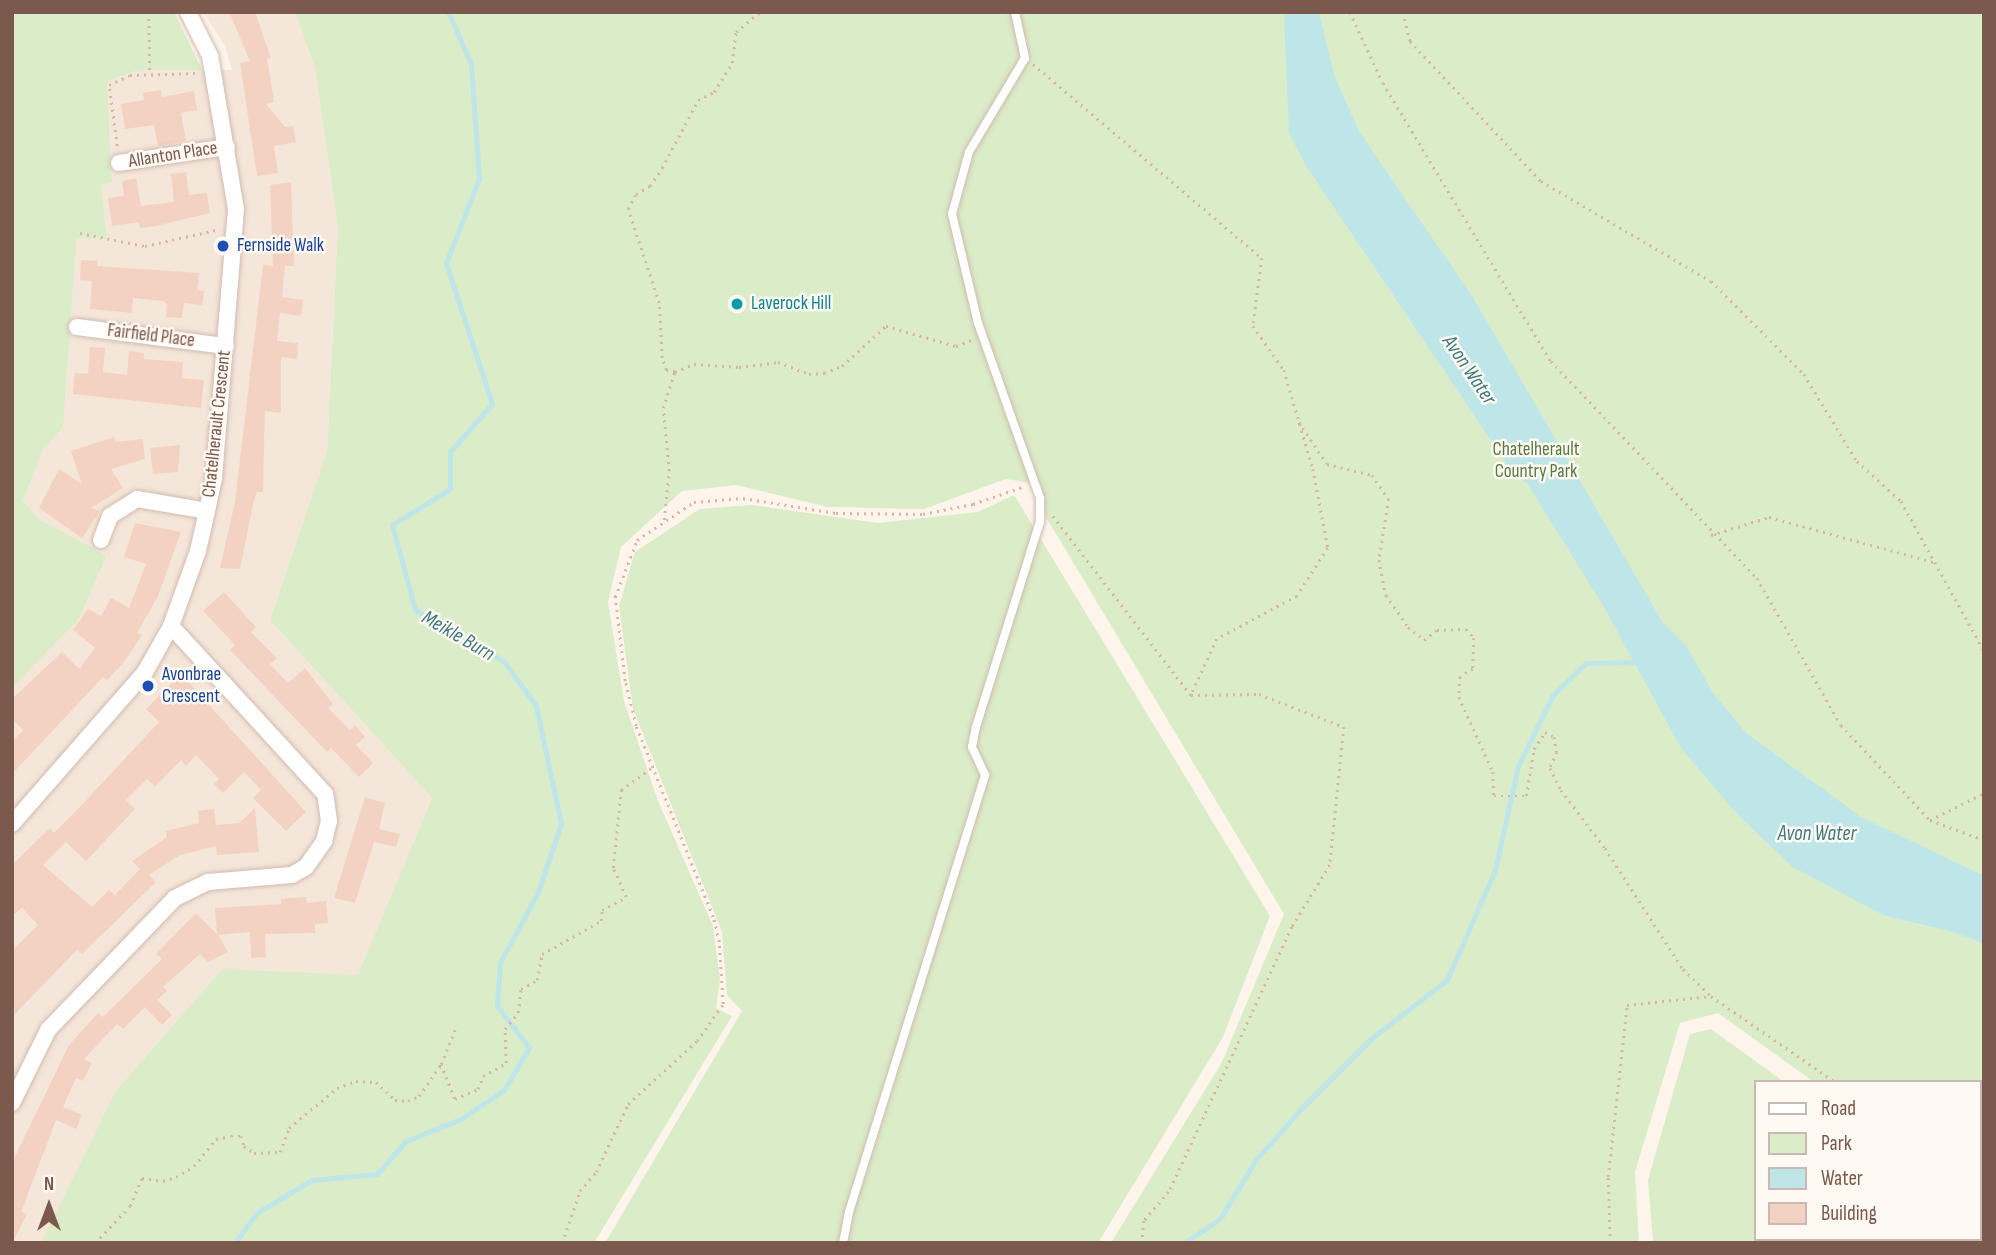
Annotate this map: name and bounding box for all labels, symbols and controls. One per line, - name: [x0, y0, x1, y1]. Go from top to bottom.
- street label: Allanton Place: [127, 137, 219, 173]
- place label: Fernside Walk: [237, 235, 324, 257]
- marker: Fernside Walk: [215, 238, 231, 254]
- place label: Laverock Hill: [751, 293, 831, 315]
- marker: Laverock Hill: [729, 296, 745, 312]
- street label: Fairfield Place: [106, 319, 196, 353]
- water label: Avon Water: [1437, 330, 1501, 410]
- street label: Chatelherault Crescent: [198, 349, 236, 499]
- park label: Chatelherault Country Park: [1493, 439, 1579, 483]
- water label: Meikle Burn: [417, 605, 499, 667]
- place label: Avonbrae Crescent: [162, 664, 221, 708]
- marker: Avonbrae Crescent: [140, 678, 156, 694]
- water label: Avon Water: [1778, 821, 1856, 847]
- legend: [1755, 1080, 1982, 1241]
- text: Road: [1821, 1096, 1856, 1121]
- text: Park: [1821, 1131, 1852, 1156]
- text: Water: [1821, 1166, 1863, 1191]
- north arrow: [14, 1171, 84, 1241]
- text: N: [44, 1173, 54, 1196]
- text: Building: [1821, 1201, 1877, 1226]

